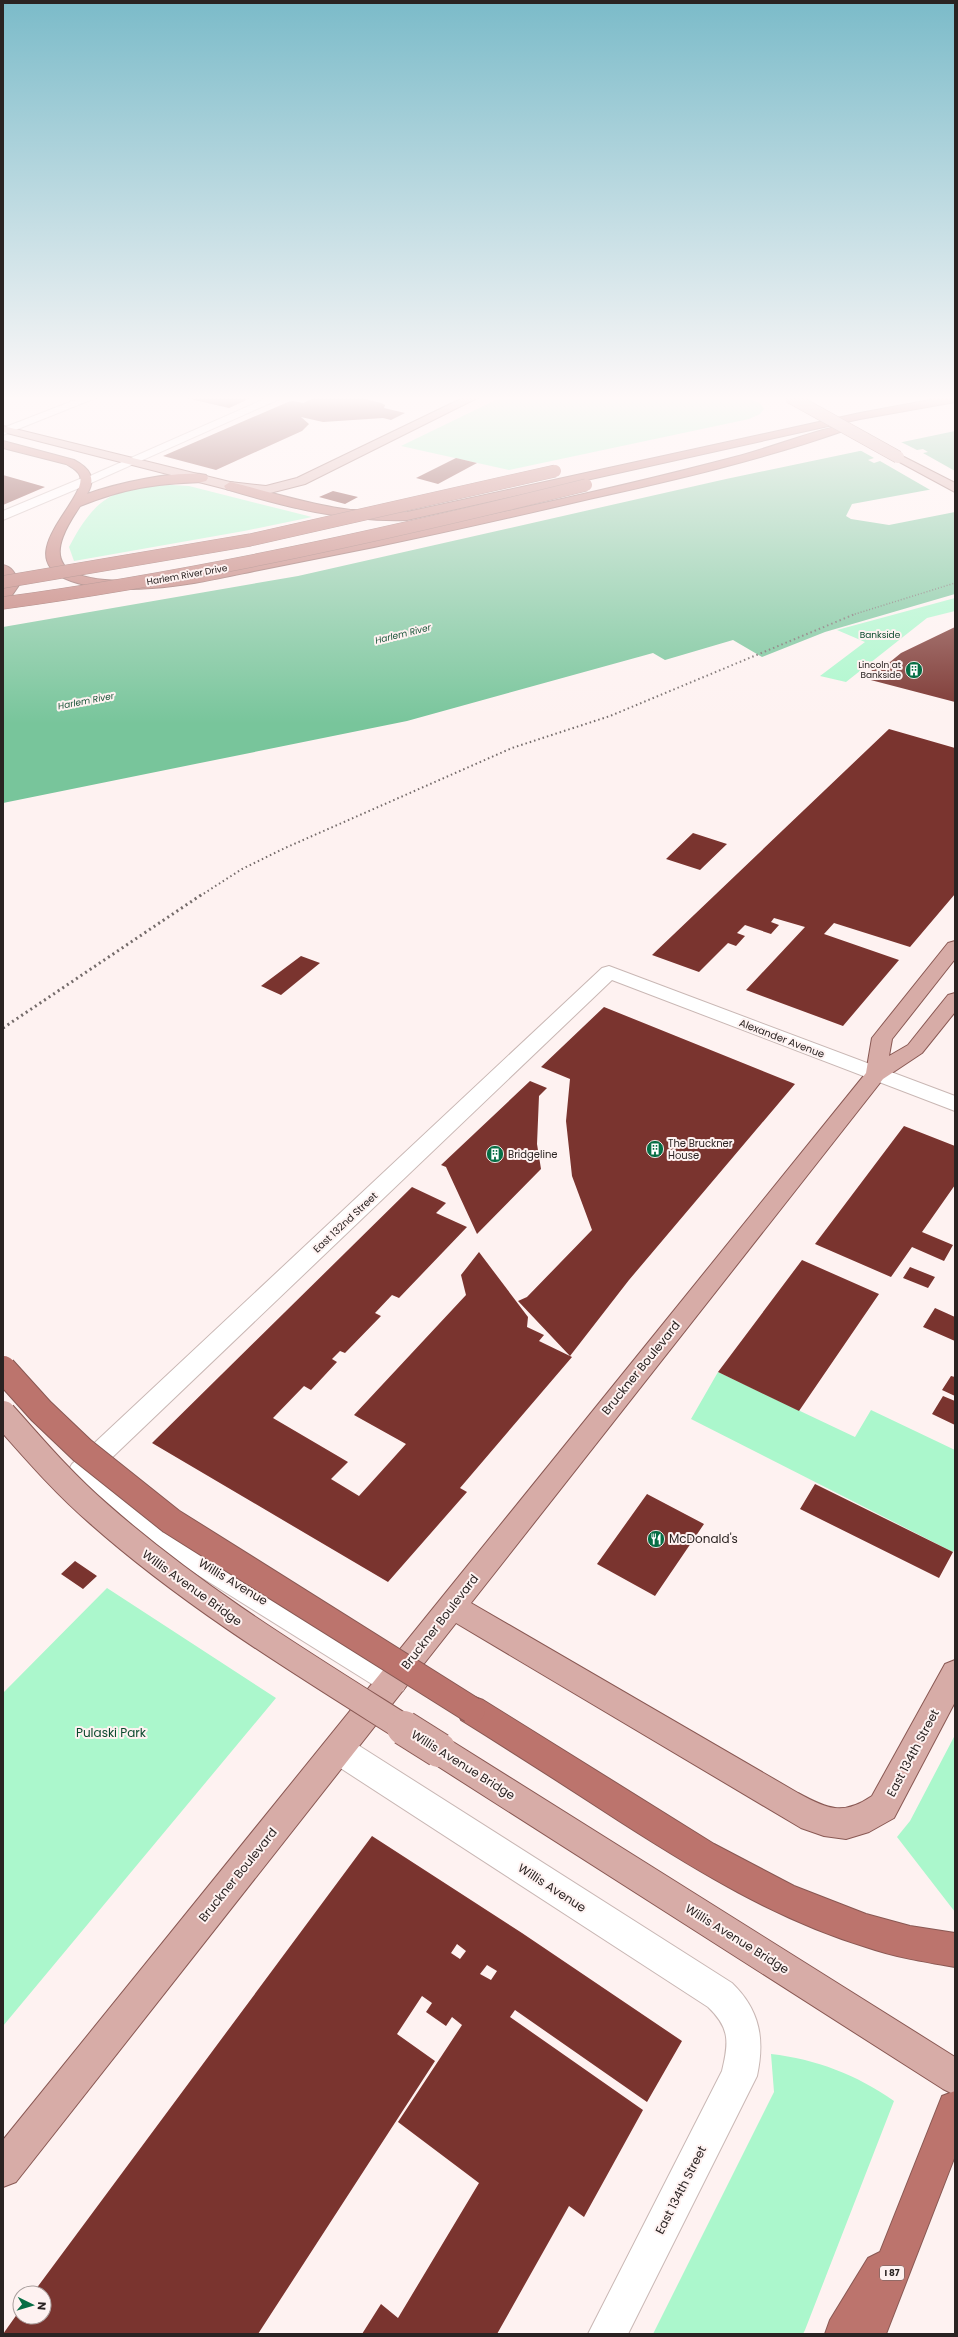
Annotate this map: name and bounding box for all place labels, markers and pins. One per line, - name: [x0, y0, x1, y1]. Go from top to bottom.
- place label: Lincoln at Bankside: [858, 659, 901, 681]
- building icon: Lincoln at Bankside: [904, 660, 924, 680]
- place label: The Bruckner House: [668, 1136, 733, 1163]
- building icon: The Bruckner House: [645, 1139, 665, 1159]
- building icon: Bridgeline: [485, 1144, 505, 1164]
- place label: Bridgeline: [508, 1147, 558, 1162]
- restaurant icon: McDonald's: [646, 1529, 666, 1549]
- place label: McDonald's: [669, 1530, 738, 1547]

